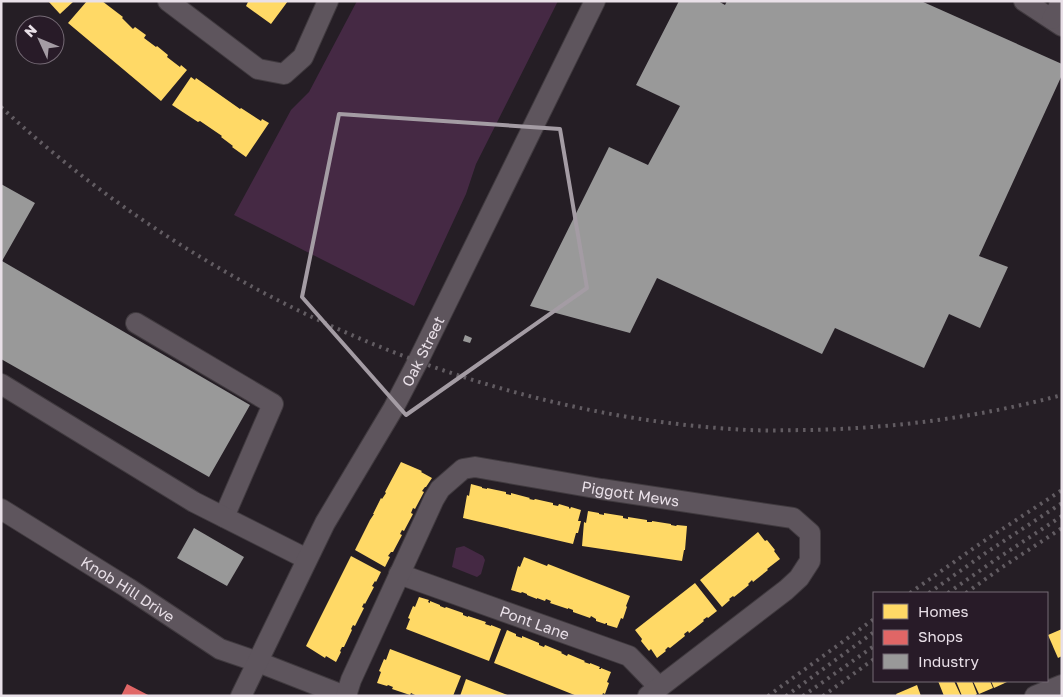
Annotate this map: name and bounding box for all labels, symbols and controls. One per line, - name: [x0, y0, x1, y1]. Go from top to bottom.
- north arrow: [15, 15, 65, 65]
- text: N: [20, 21, 40, 40]
- street label: Oak Street: [397, 313, 448, 389]
- street label: Piggott Mews: [580, 477, 681, 510]
- street label: Knob Hill Drive: [78, 552, 178, 626]
- legend: [873, 592, 1048, 682]
- street label: Pont Lane: [497, 602, 572, 643]
- text: Homes: [918, 602, 968, 620]
- text: Shops: [918, 627, 963, 645]
- text: Industry: [918, 652, 979, 670]

